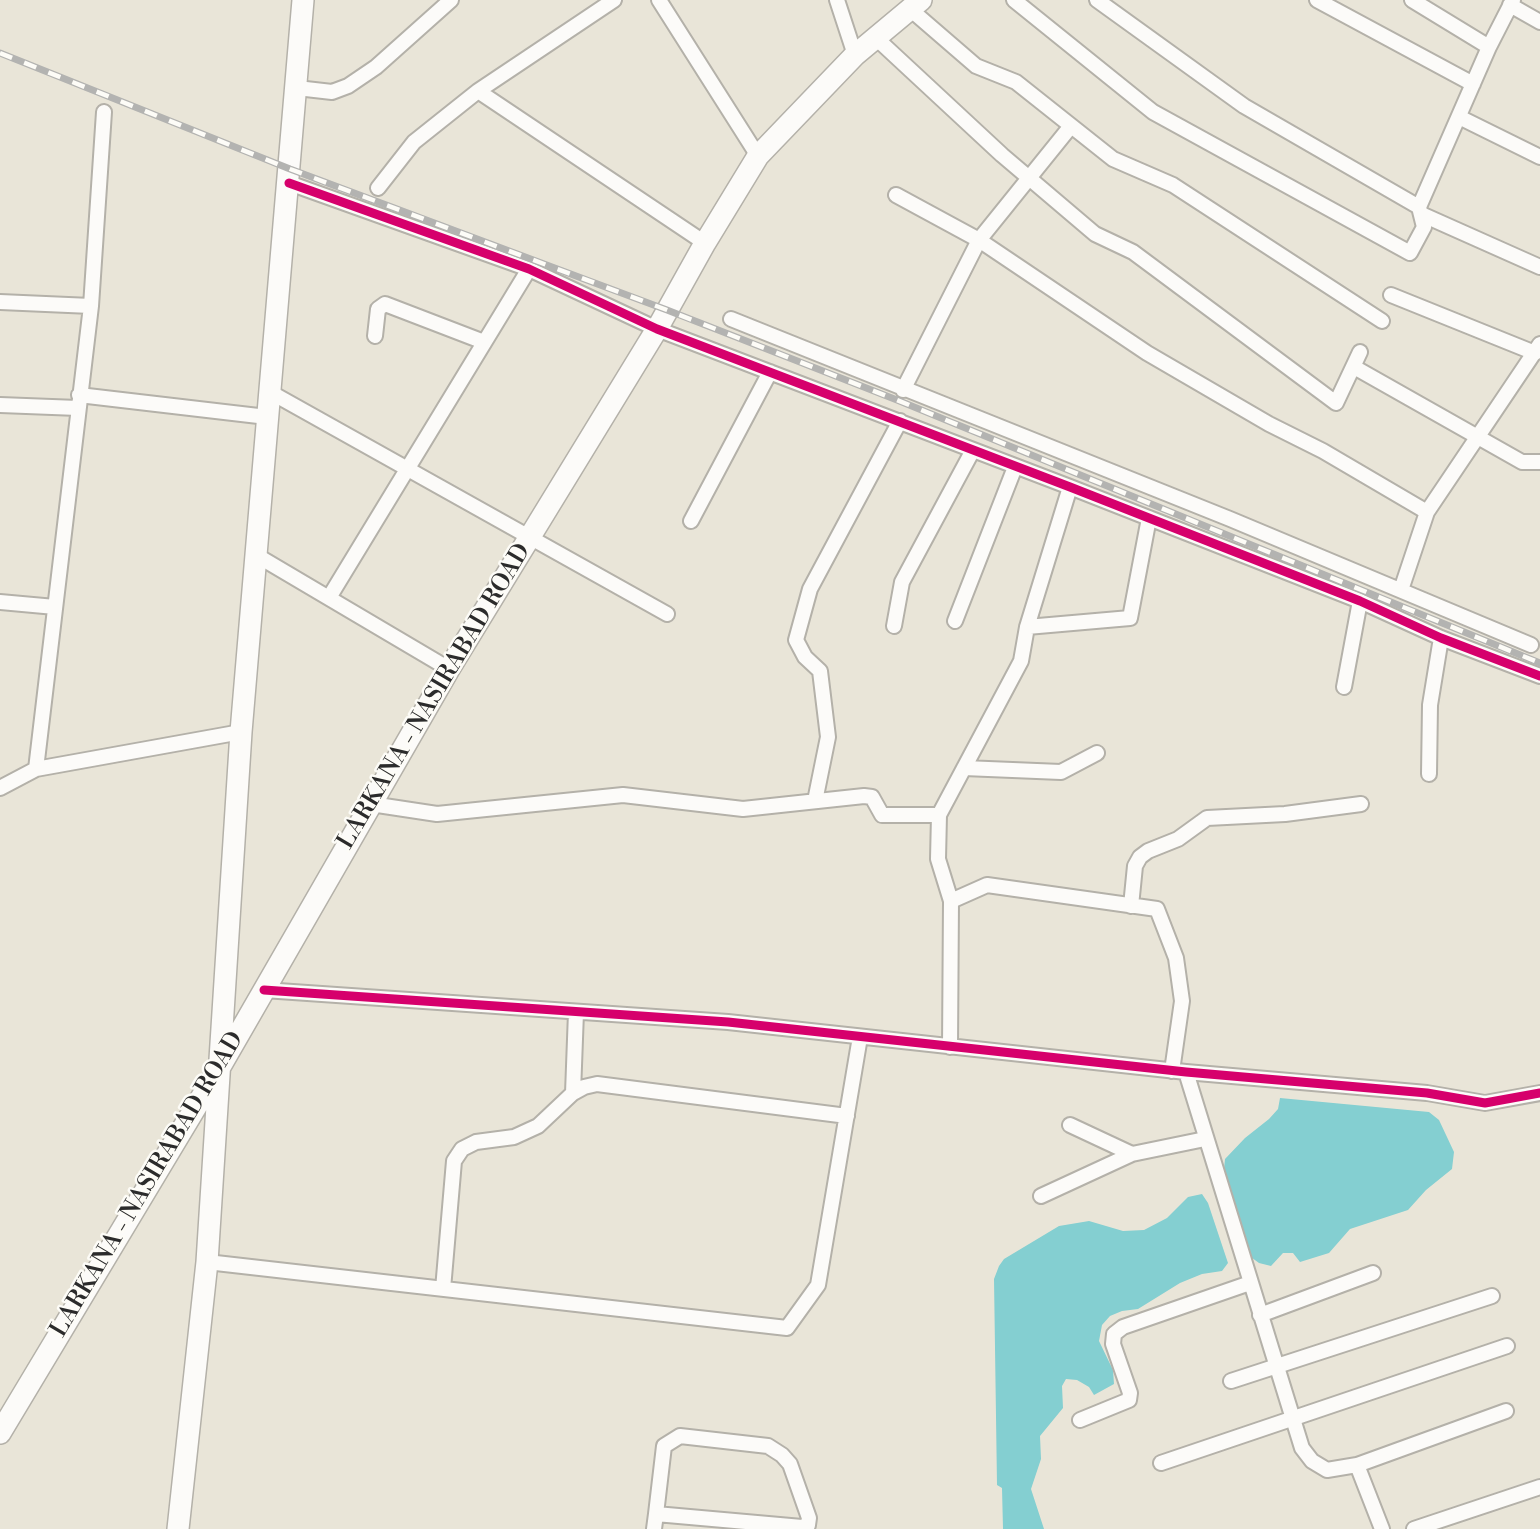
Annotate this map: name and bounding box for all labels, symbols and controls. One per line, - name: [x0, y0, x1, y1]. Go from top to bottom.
- street label: LARKANA - NASIRABAD ROAD: [332, 539, 538, 855]
- street label: LARKANA - NASIRABAD ROAD: [45, 1027, 251, 1343]

